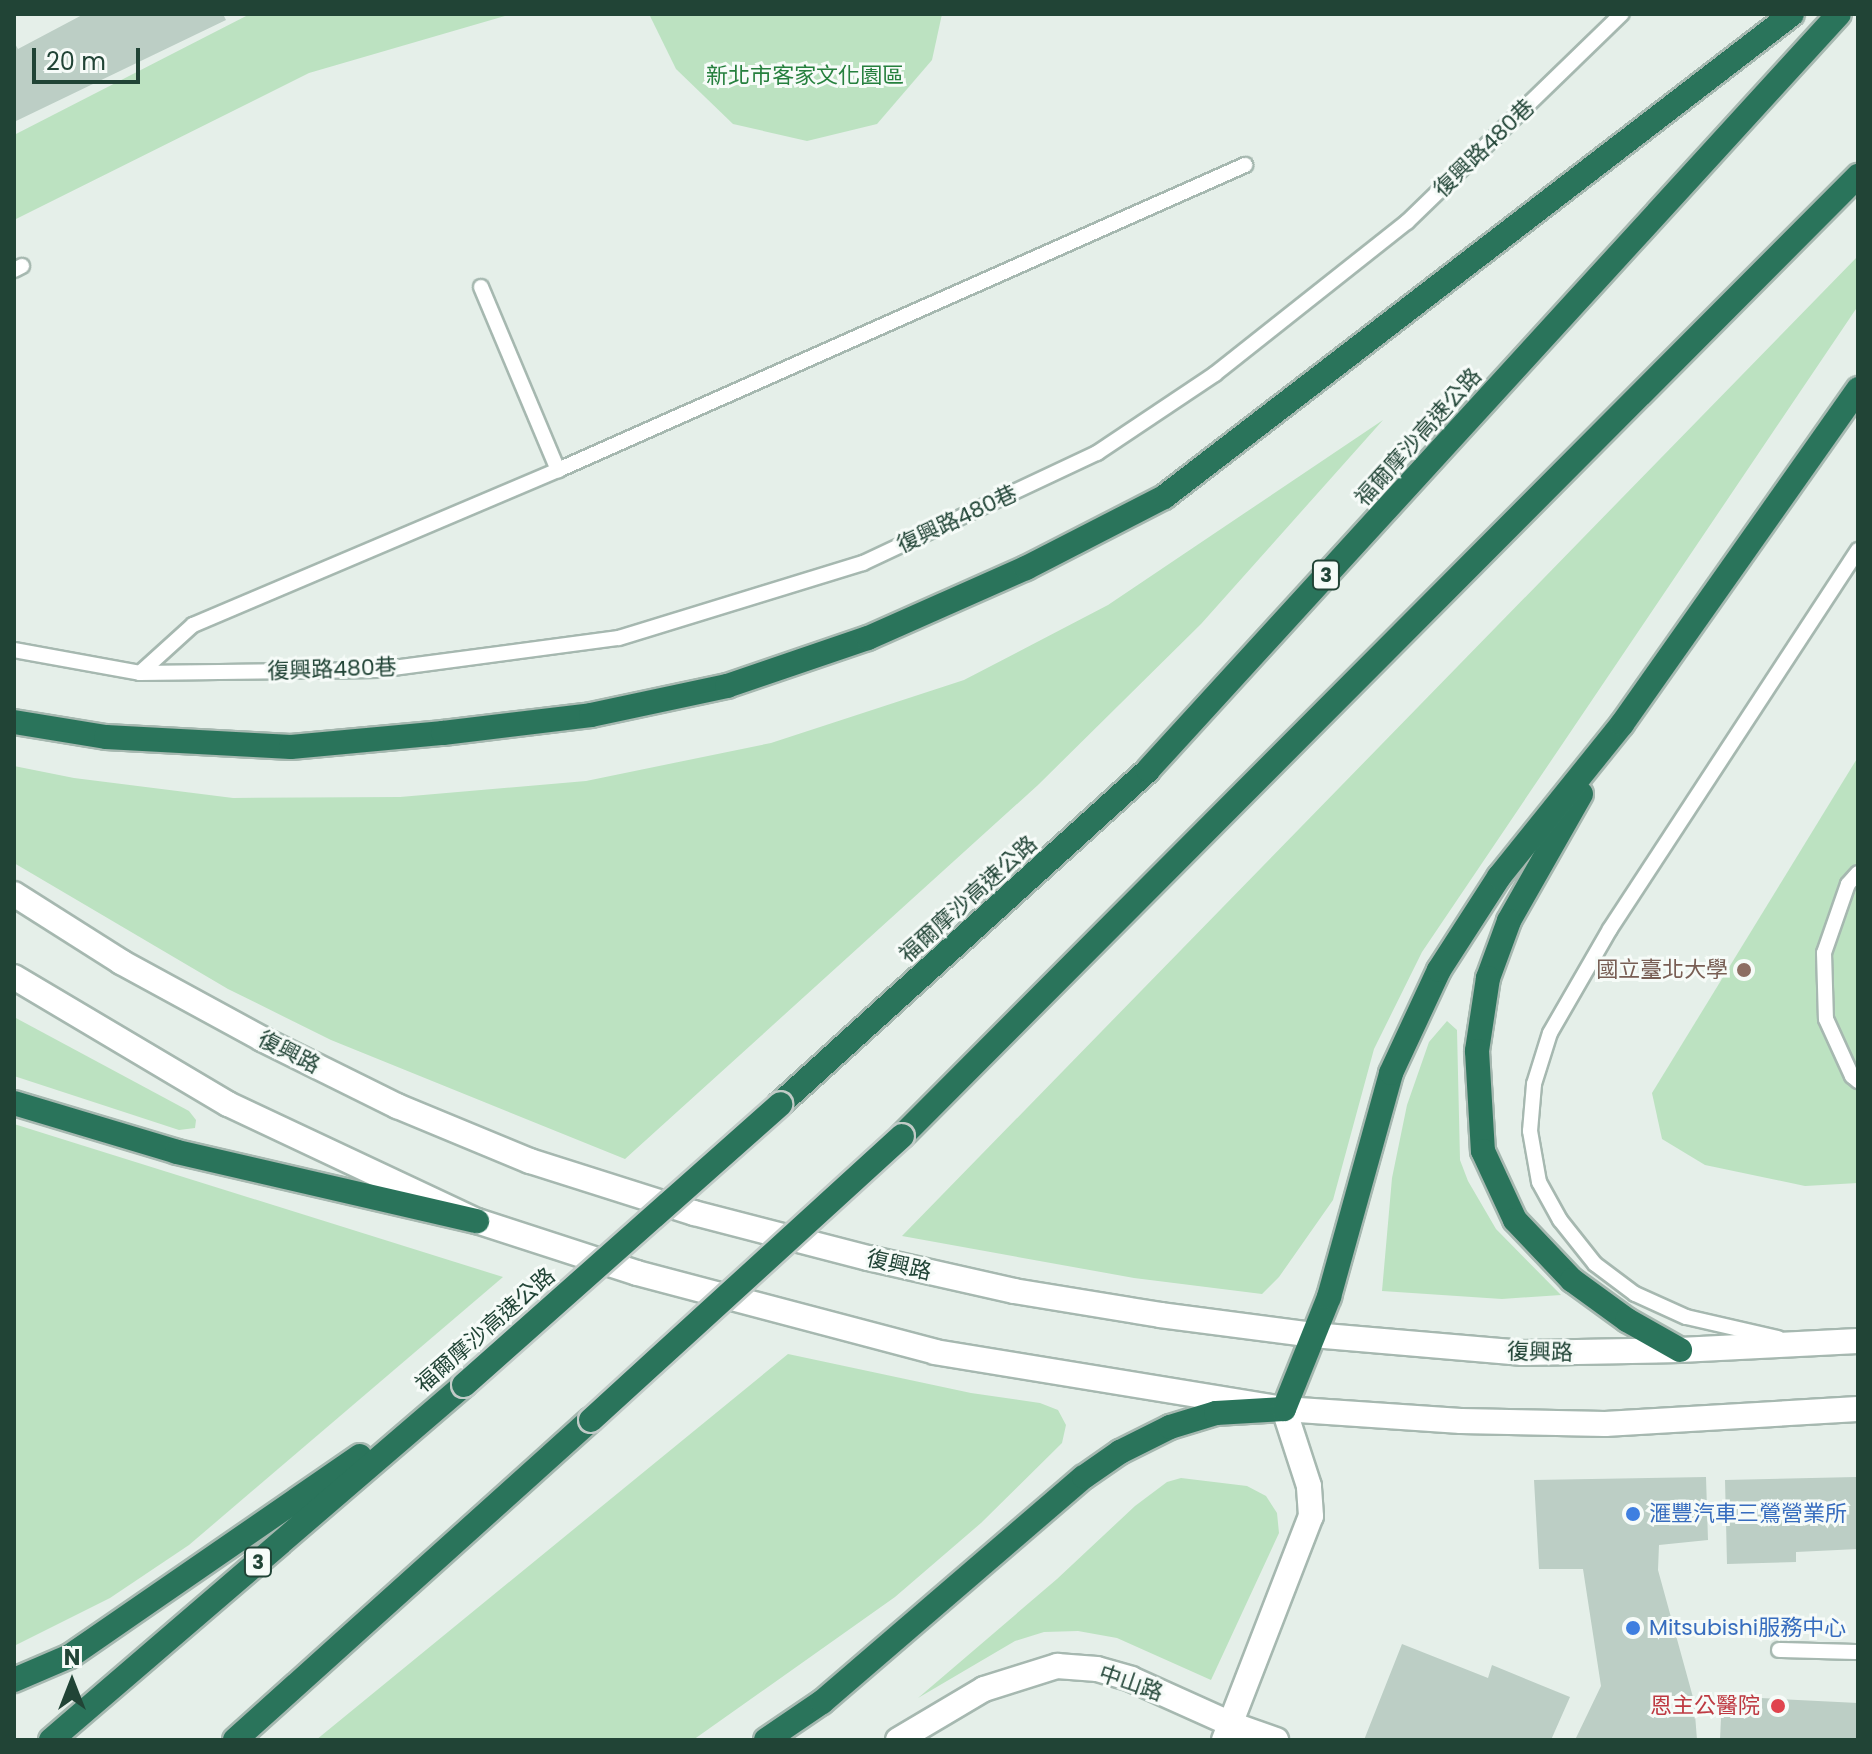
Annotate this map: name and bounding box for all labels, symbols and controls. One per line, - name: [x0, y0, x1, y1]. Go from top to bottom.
- scale bar: [36, 32, 144, 82]
- text: 20 m: [46, 45, 106, 78]
- park label: 新北市客家文化園區: [706, 63, 904, 89]
- street label: 復興路480巷: [1428, 94, 1540, 202]
- street label: 福爾摩沙高速公路: [1349, 363, 1487, 511]
- street label: 復興路480巷: [893, 480, 1021, 558]
- road number: 3: [1310, 559, 1342, 591]
- street label: 復興路480巷: [267, 654, 397, 684]
- street label: 福爾摩沙高速公路: [894, 830, 1042, 968]
- place label: 國立臺北大學: [1596, 957, 1728, 983]
- marker: 國立臺北大學: [1735, 961, 1753, 979]
- street label: 復興路: [254, 1025, 324, 1079]
- street label: 復興路: [864, 1245, 934, 1285]
- street label: 福爾摩沙高速公路: [410, 1262, 560, 1398]
- street label: 復興路: [1507, 1338, 1573, 1366]
- place label: 滙豐汽車三鶯營業所: [1649, 1501, 1847, 1527]
- marker: 滙豐汽車三鶯營業所: [1624, 1505, 1642, 1523]
- road number: 3: [242, 1546, 274, 1578]
- place label: Mitsubishi服務中心: [1649, 1615, 1846, 1641]
- marker: Mitsubishi服務中心: [1624, 1619, 1642, 1637]
- north arrow: [32, 1642, 112, 1722]
- text: N: [64, 1642, 80, 1673]
- street label: 中山路: [1096, 1660, 1166, 1706]
- place label: 恩主公醫院: [1650, 1693, 1760, 1719]
- marker: 恩主公醫院: [1767, 1695, 1789, 1717]

